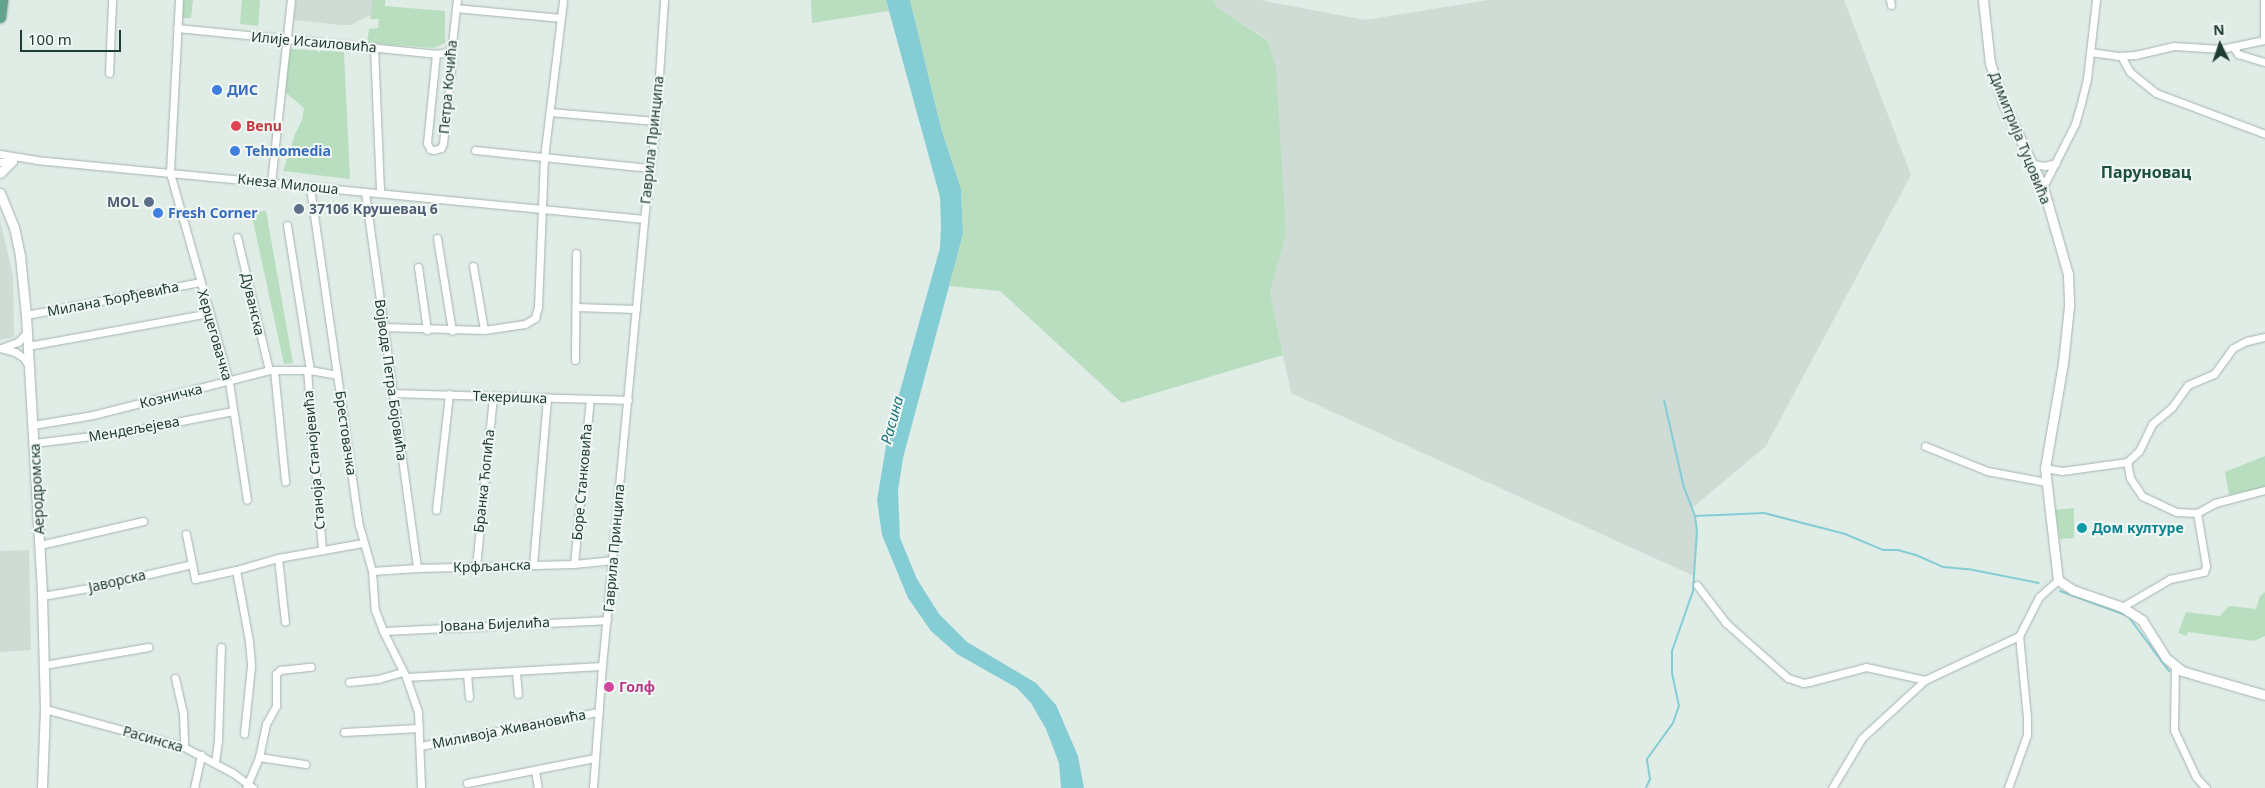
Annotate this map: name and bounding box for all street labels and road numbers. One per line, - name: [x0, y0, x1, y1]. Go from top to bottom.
- street label: Илије Исаиловића: [251, 28, 377, 56]
- street label: Петра Кочића: [436, 39, 460, 135]
- street label: Димитрија Туцовића: [1986, 69, 2054, 207]
- street label: Гаврила Принципа: [637, 75, 667, 205]
- street label: Кнеза Милоша: [237, 170, 339, 198]
- street label: Дуванска: [238, 271, 268, 337]
- street label: Милана Ђорђевића: [46, 278, 180, 320]
- street label: Херцеговачка: [194, 288, 236, 382]
- street label: Војводе Петра Бојовића: [371, 298, 411, 462]
- street label: Козничка: [138, 380, 204, 412]
- street label: Текеришка: [472, 387, 548, 407]
- street label: Станоја Станојевића: [300, 390, 328, 530]
- street label: Брестовачка: [332, 390, 360, 476]
- street label: Мендељејева: [87, 413, 181, 445]
- street label: Боре Станковића: [569, 423, 595, 541]
- street label: Бранка Ћопића: [470, 428, 498, 534]
- street label: Аеродромска: [26, 443, 48, 535]
- street label: Гаврила Принципа: [600, 483, 628, 613]
- street label: Крфљанска: [453, 556, 531, 576]
- street label: Јаворска: [87, 566, 147, 596]
- street label: Јована Бијелића: [440, 614, 550, 634]
- street label: Миливоја Живановића: [431, 706, 587, 752]
- street label: Расинска: [121, 722, 185, 756]

